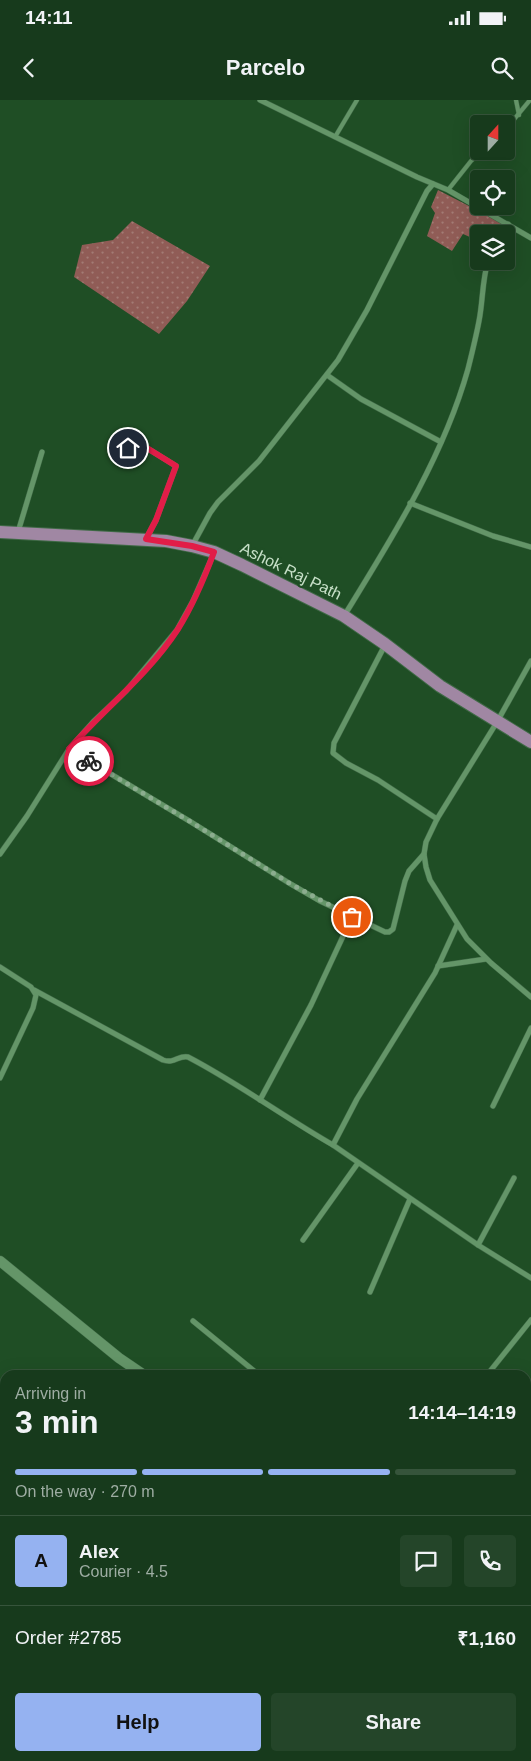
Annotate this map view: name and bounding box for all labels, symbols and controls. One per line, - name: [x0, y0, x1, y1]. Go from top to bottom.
- text: 14:11: [25, 7, 73, 28]
- icon: back: [15, 54, 43, 82]
- icon: search: [488, 54, 516, 82]
- text: Parcelo: [226, 55, 305, 80]
- north arrow: [470, 115, 515, 160]
- map controls: [470, 115, 515, 270]
- button: locate: [470, 170, 515, 215]
- button: layers: [470, 225, 515, 270]
- pin: [107, 427, 149, 469]
- icon: home: [114, 434, 142, 462]
- street label: Ashok Raj Path: [238, 539, 344, 603]
- courier: [64, 736, 114, 786]
- icon: bike: [75, 747, 103, 775]
- pin: [331, 896, 373, 938]
- icon: bag: [338, 903, 366, 931]
- text: Arriving in: [15, 1385, 86, 1402]
- text: 14:14–14:19: [408, 1402, 516, 1423]
- text: 3 min: [15, 1404, 99, 1440]
- text: On the way · 270 m: [15, 1483, 155, 1500]
- button: chat: [400, 1535, 452, 1587]
- button: phone: [464, 1535, 516, 1587]
- text: Alex: [79, 1541, 119, 1562]
- text: A: [34, 1550, 48, 1571]
- text: Courier · 4.5: [79, 1563, 168, 1580]
- text: Order #2785: [15, 1627, 122, 1648]
- text: ₹1,160: [458, 1628, 516, 1649]
- button: Help: [15, 1693, 261, 1751]
- button: Share: [271, 1693, 516, 1751]

